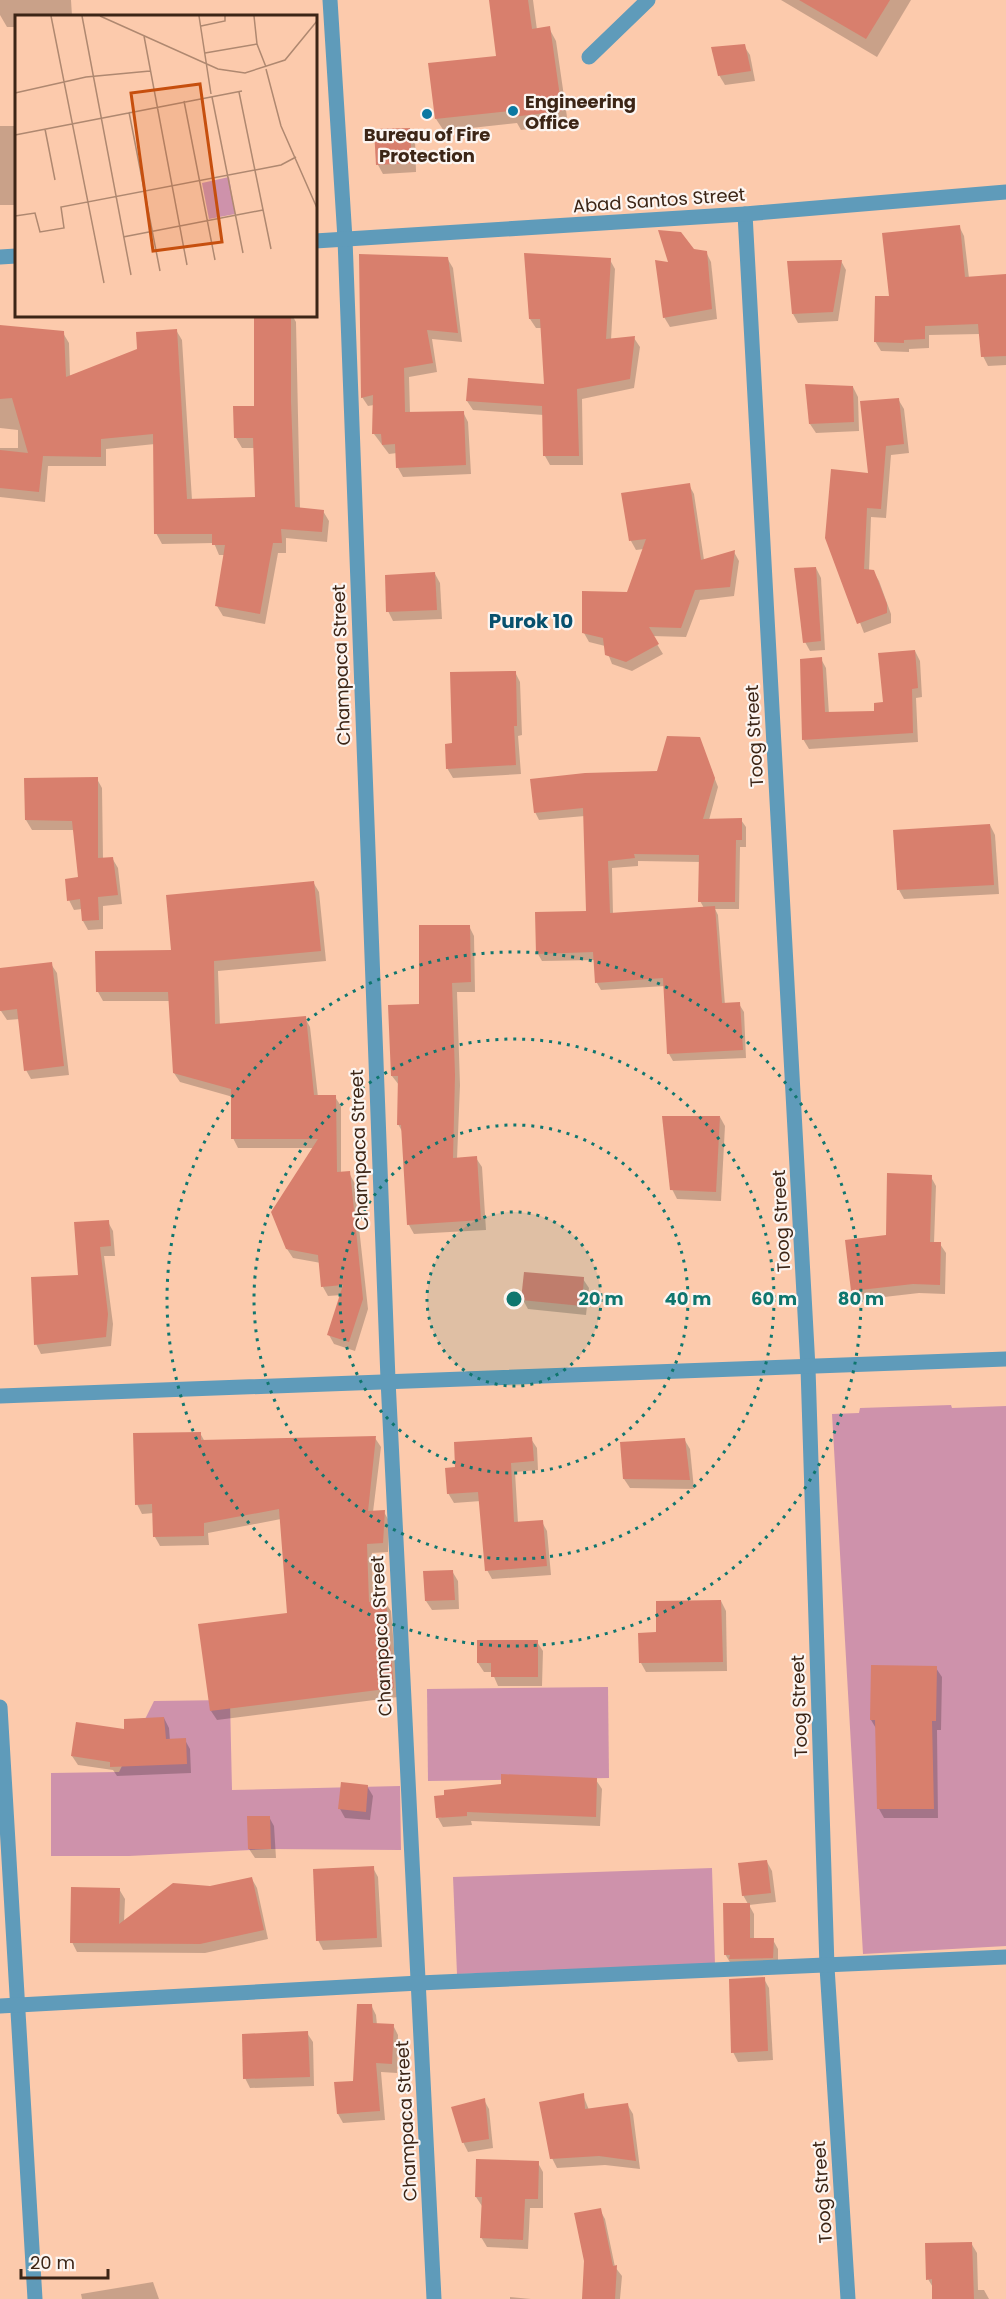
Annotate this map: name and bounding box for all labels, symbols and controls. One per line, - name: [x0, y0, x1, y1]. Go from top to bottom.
- inset map: [15, 15, 316, 316]
- place label: Engineering Office: [525, 89, 636, 135]
- marker: Engineering Office: [506, 104, 520, 118]
- marker: Bureau of Fire Protection: [420, 107, 434, 121]
- place label: Bureau of Fire Protection: [364, 122, 490, 168]
- street label: Abad Santos Street: [572, 182, 746, 218]
- street label: Champaca Street: [326, 584, 356, 746]
- district label: Purok 10: [489, 607, 573, 635]
- street label: Toog Street: [739, 684, 769, 788]
- street label: Champaca Street: [344, 1069, 374, 1231]
- street label: Toog Street: [766, 1169, 796, 1273]
- text: 20 m: [579, 1286, 623, 1311]
- text: 40 m: [665, 1286, 711, 1311]
- text: 60 m: [751, 1286, 797, 1311]
- text: 80 m: [838, 1286, 884, 1311]
- centre of rings: [504, 1289, 524, 1309]
- street label: Champaca Street: [364, 1555, 398, 1717]
- street label: Toog Street: [785, 1654, 813, 1758]
- street label: Champaca Street: [389, 2040, 423, 2202]
- street label: Toog Street: [806, 2140, 838, 2244]
- scale bar: [21, 2242, 108, 2280]
- text: 20 m: [30, 2250, 75, 2275]

